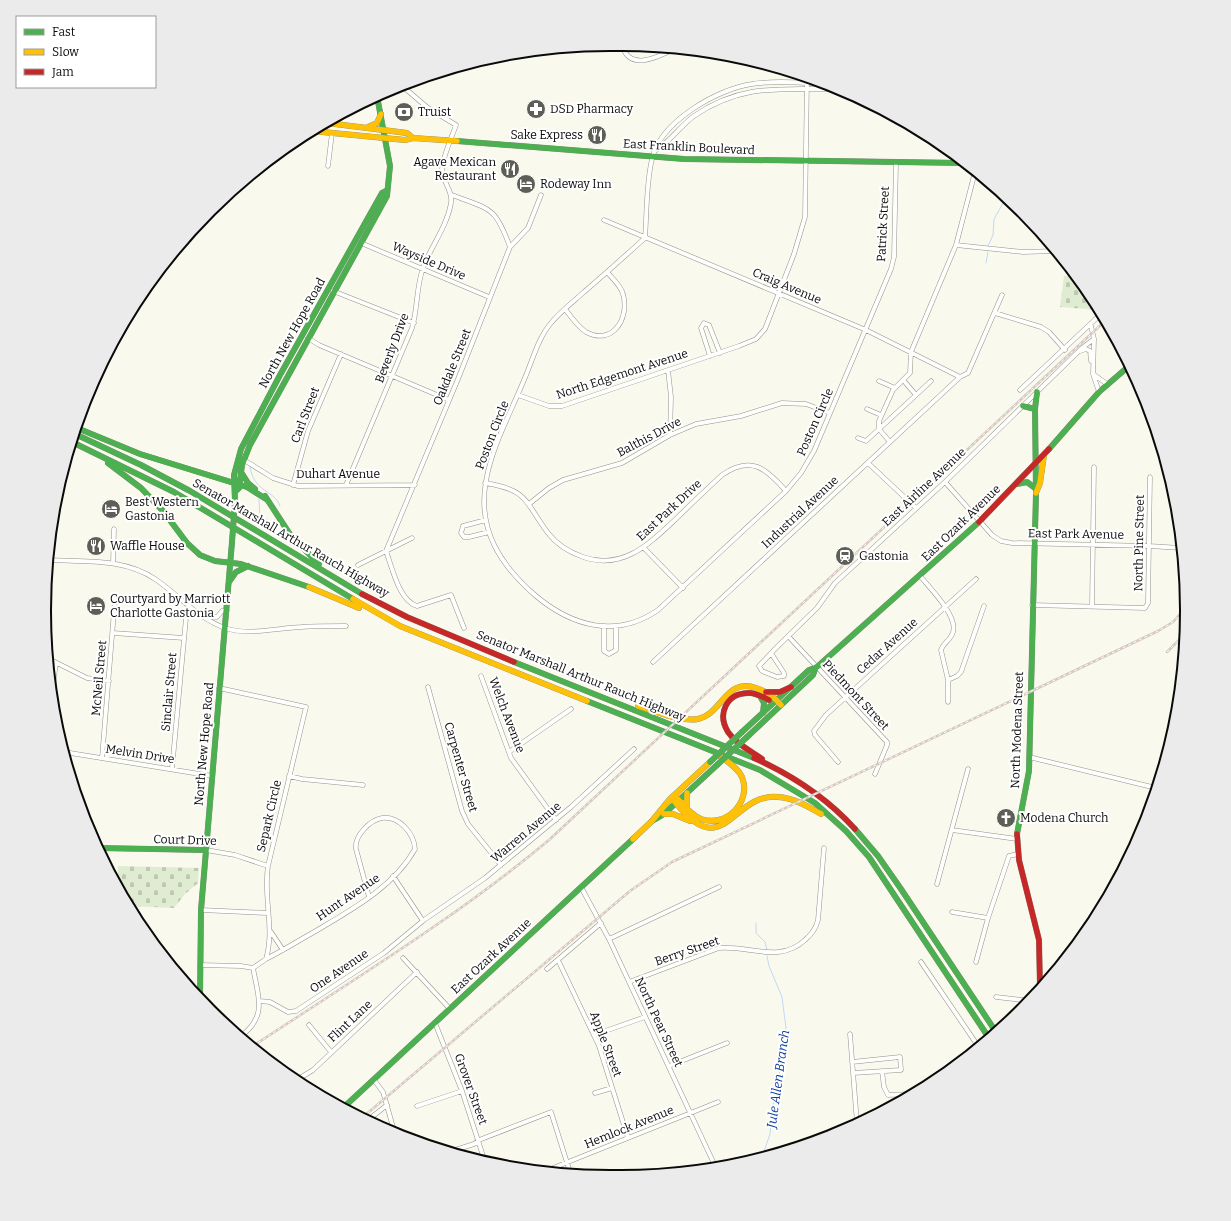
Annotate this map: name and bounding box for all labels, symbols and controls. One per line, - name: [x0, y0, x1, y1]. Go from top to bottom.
- legend: [16, 16, 156, 88]
- text: Fast: [52, 25, 76, 39]
- text: Slow: [52, 45, 79, 59]
- text: Jam: [51, 65, 74, 79]
- pharmacy icon: DSD Pharmacy: [525, 98, 547, 120]
- bank icon: Truist: [393, 101, 415, 123]
- place label: DSD Pharmacy: [550, 102, 634, 116]
- place label: Truist: [418, 105, 452, 119]
- restaurant icon: Sake Express: [586, 124, 608, 146]
- place label: Sake Express: [510, 128, 583, 142]
- street label: East Franklin Boulevard: [623, 137, 755, 157]
- place label: Agave Mexican Restaurant: [413, 155, 497, 183]
- restaurant icon: Agave Mexican Restaurant: [499, 158, 521, 180]
- hotel icon: Rodeway Inn: [515, 173, 537, 195]
- place label: Rodeway Inn: [540, 177, 612, 191]
- street label: Patrick Street: [874, 185, 892, 262]
- street label: Wayside Drive: [390, 239, 468, 283]
- street label: Craig Avenue: [750, 265, 824, 307]
- street label: North New Hope Road: [256, 275, 328, 391]
- street label: Beverly Drive: [372, 311, 412, 385]
- street label: Oakdale Street: [430, 326, 474, 407]
- street label: North Edgemont Avenue: [554, 346, 690, 402]
- street label: Carl Street: [288, 384, 322, 445]
- street label: Poston Circle: [794, 386, 836, 458]
- street label: Poston Circle: [472, 399, 512, 471]
- street label: Balthis Drive: [615, 414, 683, 460]
- street label: East Airline Avenue: [879, 445, 969, 529]
- street label: Duhart Avenue: [296, 467, 380, 481]
- street label: Industrial Avenue: [759, 473, 841, 551]
- street label: Senator Marshall Arthur Rauch Highway: [190, 476, 392, 601]
- street label: East Park Drive: [634, 476, 704, 544]
- street label: East Ozark Avenue: [919, 482, 1003, 564]
- street label: North Pine Street: [1131, 494, 1147, 591]
- place label: Best Western Gastonia: [125, 495, 199, 523]
- hotel icon: Best Western Gastonia: [100, 498, 122, 520]
- street label: East Park Avenue: [1028, 526, 1124, 542]
- restaurant icon: Waffle House: [85, 535, 107, 557]
- place label: Waffle House: [110, 539, 185, 553]
- station icon: Gastonia: [834, 545, 856, 567]
- place label: Gastonia: [859, 549, 909, 563]
- place label: Courtyard by Marriott Charlotte Gastonia: [110, 592, 231, 620]
- hotel icon: Courtyard by Marriott Charlotte Gastonia: [85, 595, 107, 617]
- street label: Cedar Avenue: [854, 615, 920, 677]
- street label: Senator Marshall Arthur Rauch Highway: [474, 627, 688, 725]
- street label: McNeil Street: [89, 639, 109, 716]
- street label: Sinclair Street: [159, 651, 179, 732]
- street label: Piedmont Street: [820, 657, 893, 733]
- street label: North Modena Street: [1008, 671, 1026, 789]
- street label: Welch Avenue: [486, 675, 528, 755]
- street label: North New Hope Road: [192, 682, 216, 806]
- street label: Carpenter Street: [441, 720, 481, 814]
- street label: Melvin Drive: [104, 742, 176, 766]
- street label: Separk Circle: [254, 779, 284, 853]
- street label: Warren Avenue: [488, 799, 564, 865]
- church icon: Modena Church: [995, 807, 1017, 829]
- place label: Modena Church: [1020, 811, 1109, 825]
- street label: Court Drive: [153, 832, 217, 848]
- street label: Hunt Avenue: [314, 871, 382, 923]
- street label: East Ozark Avenue: [448, 915, 534, 997]
- street label: Berry Street: [653, 933, 722, 969]
- street label: One Avenue: [307, 946, 371, 996]
- street label: North Pear Street: [632, 975, 686, 1070]
- street label: Flint Lane: [325, 997, 375, 1045]
- street label: Apple Street: [587, 1009, 625, 1079]
- water label: Jule Allen Branch: [764, 1029, 792, 1130]
- street label: Grover Street: [452, 1051, 491, 1127]
- street label: Hemlock Avenue: [582, 1103, 676, 1151]

